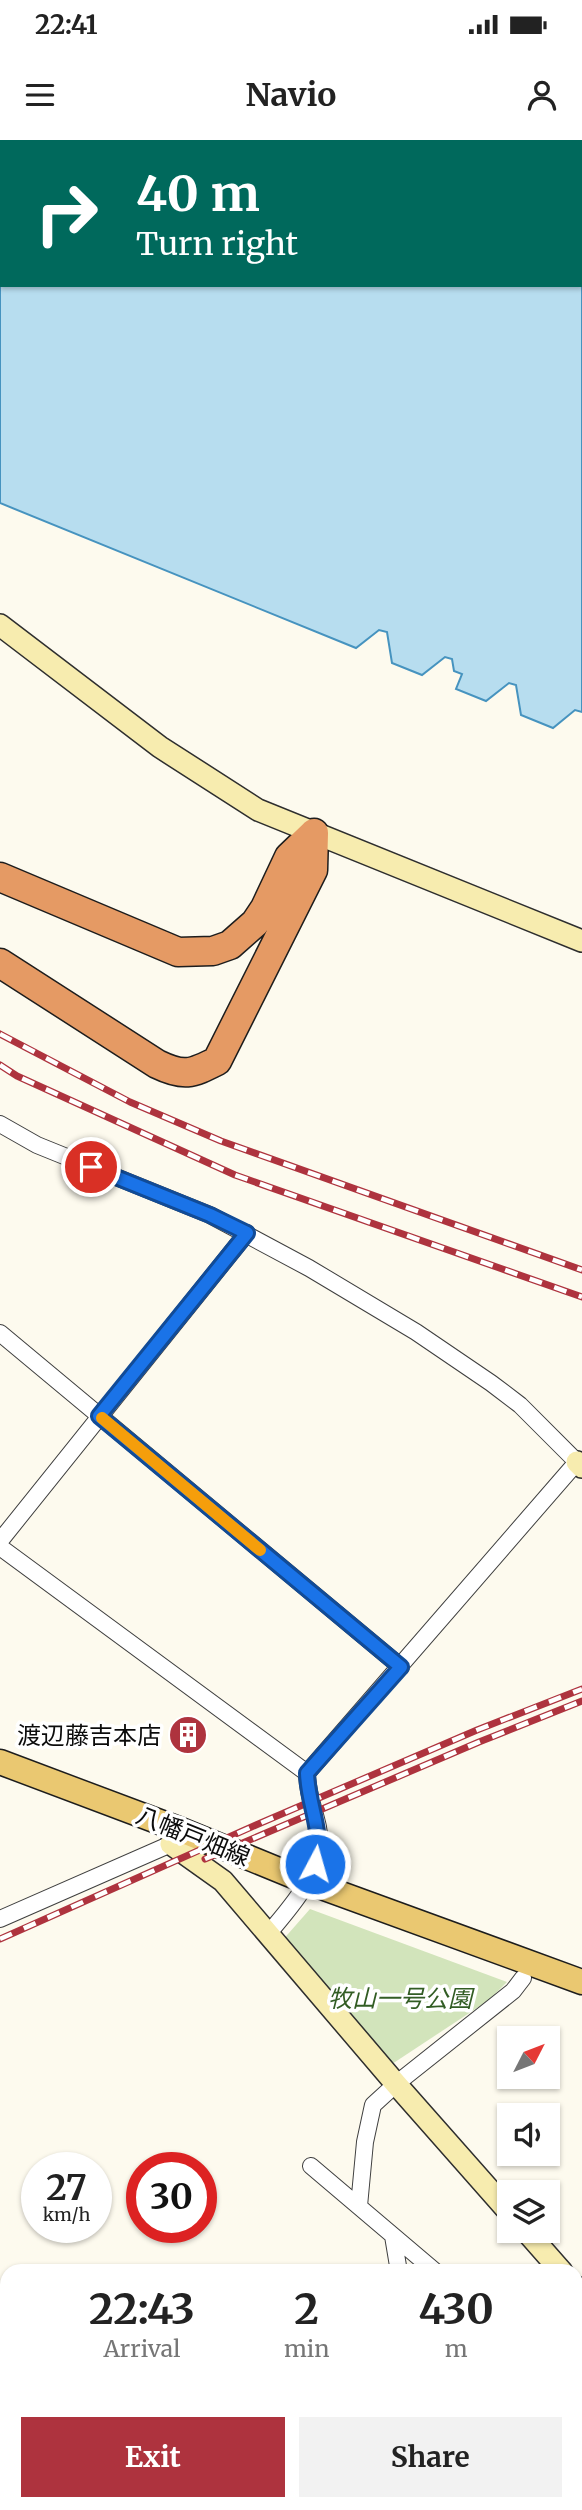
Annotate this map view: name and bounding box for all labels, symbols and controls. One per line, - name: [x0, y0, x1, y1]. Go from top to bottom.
- text: 22:41: [35, 8, 98, 41]
- text: Navio: [246, 75, 336, 115]
- icon: menu: [21, 76, 59, 114]
- icon: person: [523, 76, 561, 114]
- text: 40 m: [136, 163, 260, 224]
- icon: right: [21, 168, 112, 259]
- text: Turn right: [136, 224, 298, 264]
- pin: [61, 1137, 121, 1197]
- icon: arrive: [72, 1148, 110, 1186]
- building icon: 渡辺藤吉本店: [167, 1714, 209, 1756]
- place label: 渡辺藤吉本店: [17, 1720, 161, 1751]
- street label: 八幡戸畑線: [132, 1799, 254, 1873]
- position arrow: [278, 1827, 352, 1901]
- park label: 牧山一号公園: [328, 1983, 475, 2014]
- north arrow: [497, 2026, 560, 2090]
- map controls: [497, 2026, 560, 2243]
- button: sound: [497, 2103, 560, 2166]
- speed limit sign: 30: [126, 2152, 217, 2243]
- text: 27: [46, 2166, 87, 2210]
- button: layers: [497, 2180, 560, 2243]
- text: km/h: [43, 2203, 90, 2226]
- text: 22:43: [89, 2283, 195, 2335]
- text: 2: [294, 2283, 319, 2335]
- text: 430: [418, 2283, 494, 2335]
- text: Arrival: [104, 2334, 180, 2363]
- text: min: [284, 2334, 329, 2363]
- text: m: [445, 2334, 468, 2363]
- button: Exit: [21, 2417, 285, 2497]
- button: Share: [299, 2417, 562, 2497]

